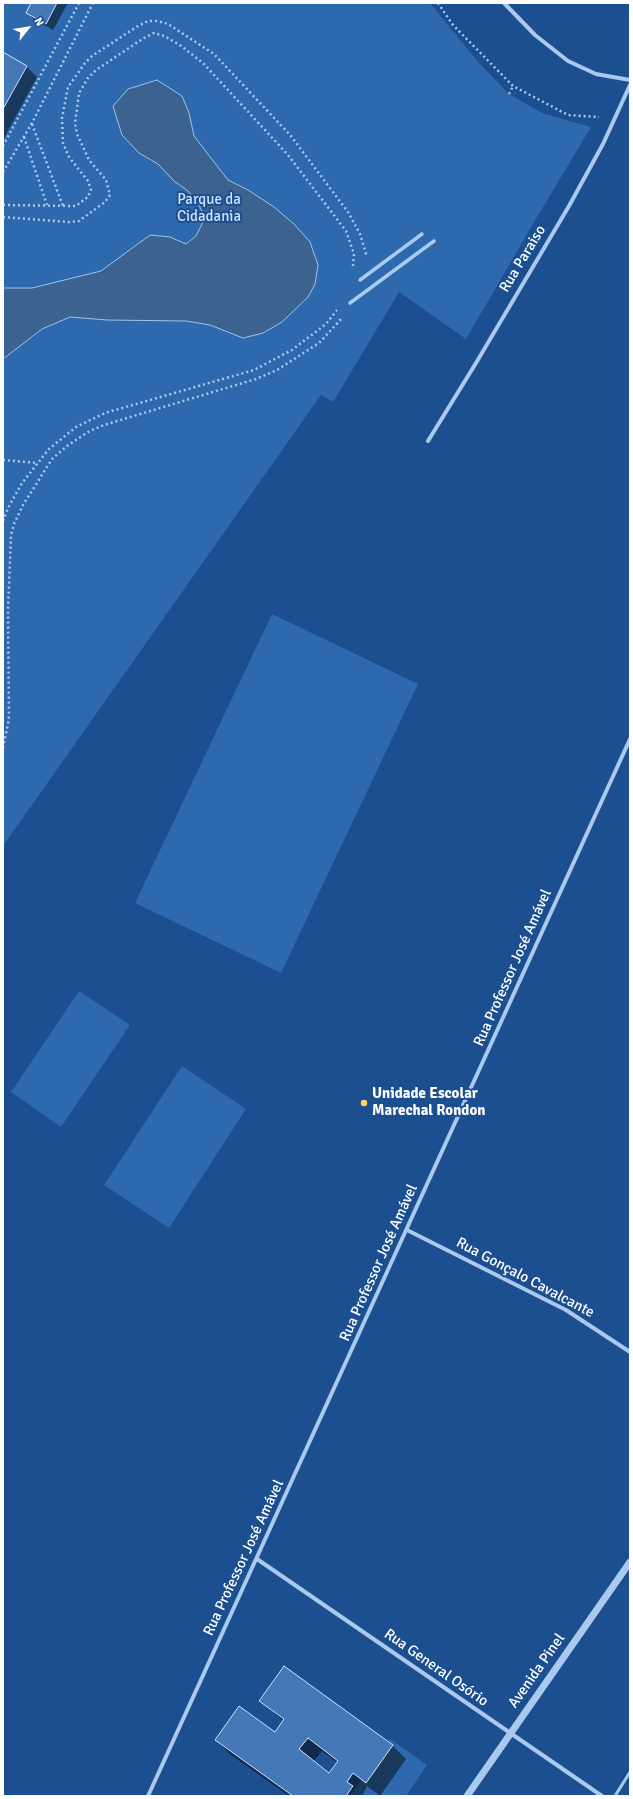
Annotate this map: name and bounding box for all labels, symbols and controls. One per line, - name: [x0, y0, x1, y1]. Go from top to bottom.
- north arrow: [8, 8, 48, 48]
- text: N: [31, 15, 46, 28]
- park label: Parque da Cidadania: [177, 191, 241, 226]
- street label: Rua Paraiso: [496, 222, 550, 296]
- street label: Rua Professor José Amável: [470, 887, 556, 1049]
- place label: Unidade Escolar Marechal Rondon: [372, 1085, 485, 1120]
- marker: Unidade Escolar Marechal Rondon: [359, 1098, 369, 1108]
- street label: Rua Professor José Amável: [336, 1182, 422, 1344]
- street label: Rua Gonçalo Cavalcante: [453, 1234, 597, 1322]
- street label: Rua Professor José Amável: [200, 1477, 288, 1639]
- street label: Rua General Osório: [380, 1625, 492, 1711]
- street label: Avenida Pinel: [505, 1630, 569, 1712]

